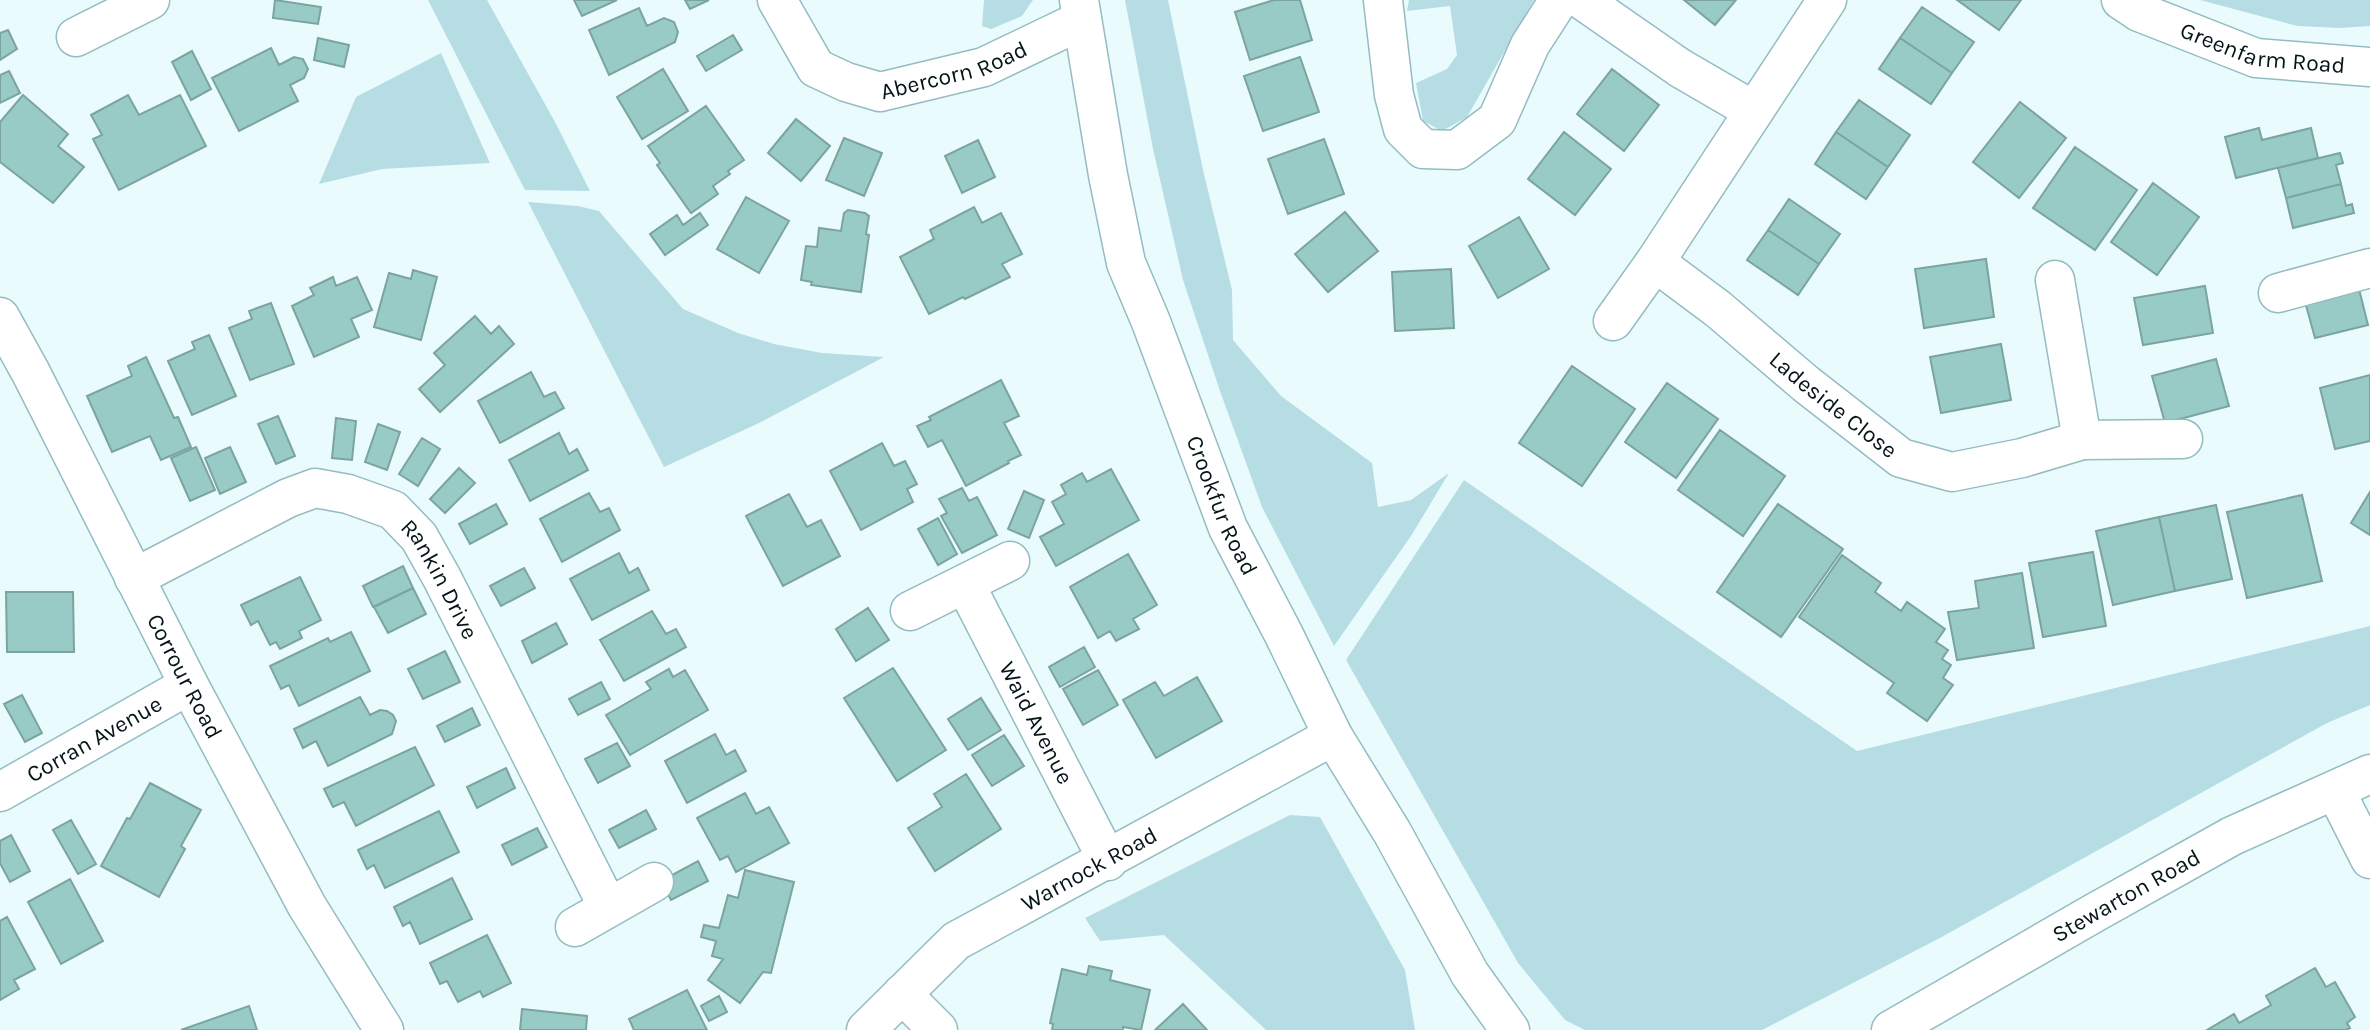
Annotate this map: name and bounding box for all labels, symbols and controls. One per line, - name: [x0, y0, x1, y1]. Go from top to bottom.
- street label: Greenfarm Road: [2176, 17, 2346, 79]
- street label: Abercorn Road: [878, 35, 1032, 105]
- street label: Ladeside Close: [1764, 346, 1903, 464]
- street label: Crookfur Road: [1181, 432, 1263, 580]
- street label: Rankin Drive: [395, 514, 484, 644]
- street label: Corrour Road: [141, 609, 228, 743]
- street label: Waid Avenue: [993, 657, 1079, 789]
- street label: Corran Avenue: [22, 690, 167, 788]
- street label: Warnock Road: [1017, 821, 1162, 917]
- street label: Stewarton Road: [2048, 843, 2205, 948]

